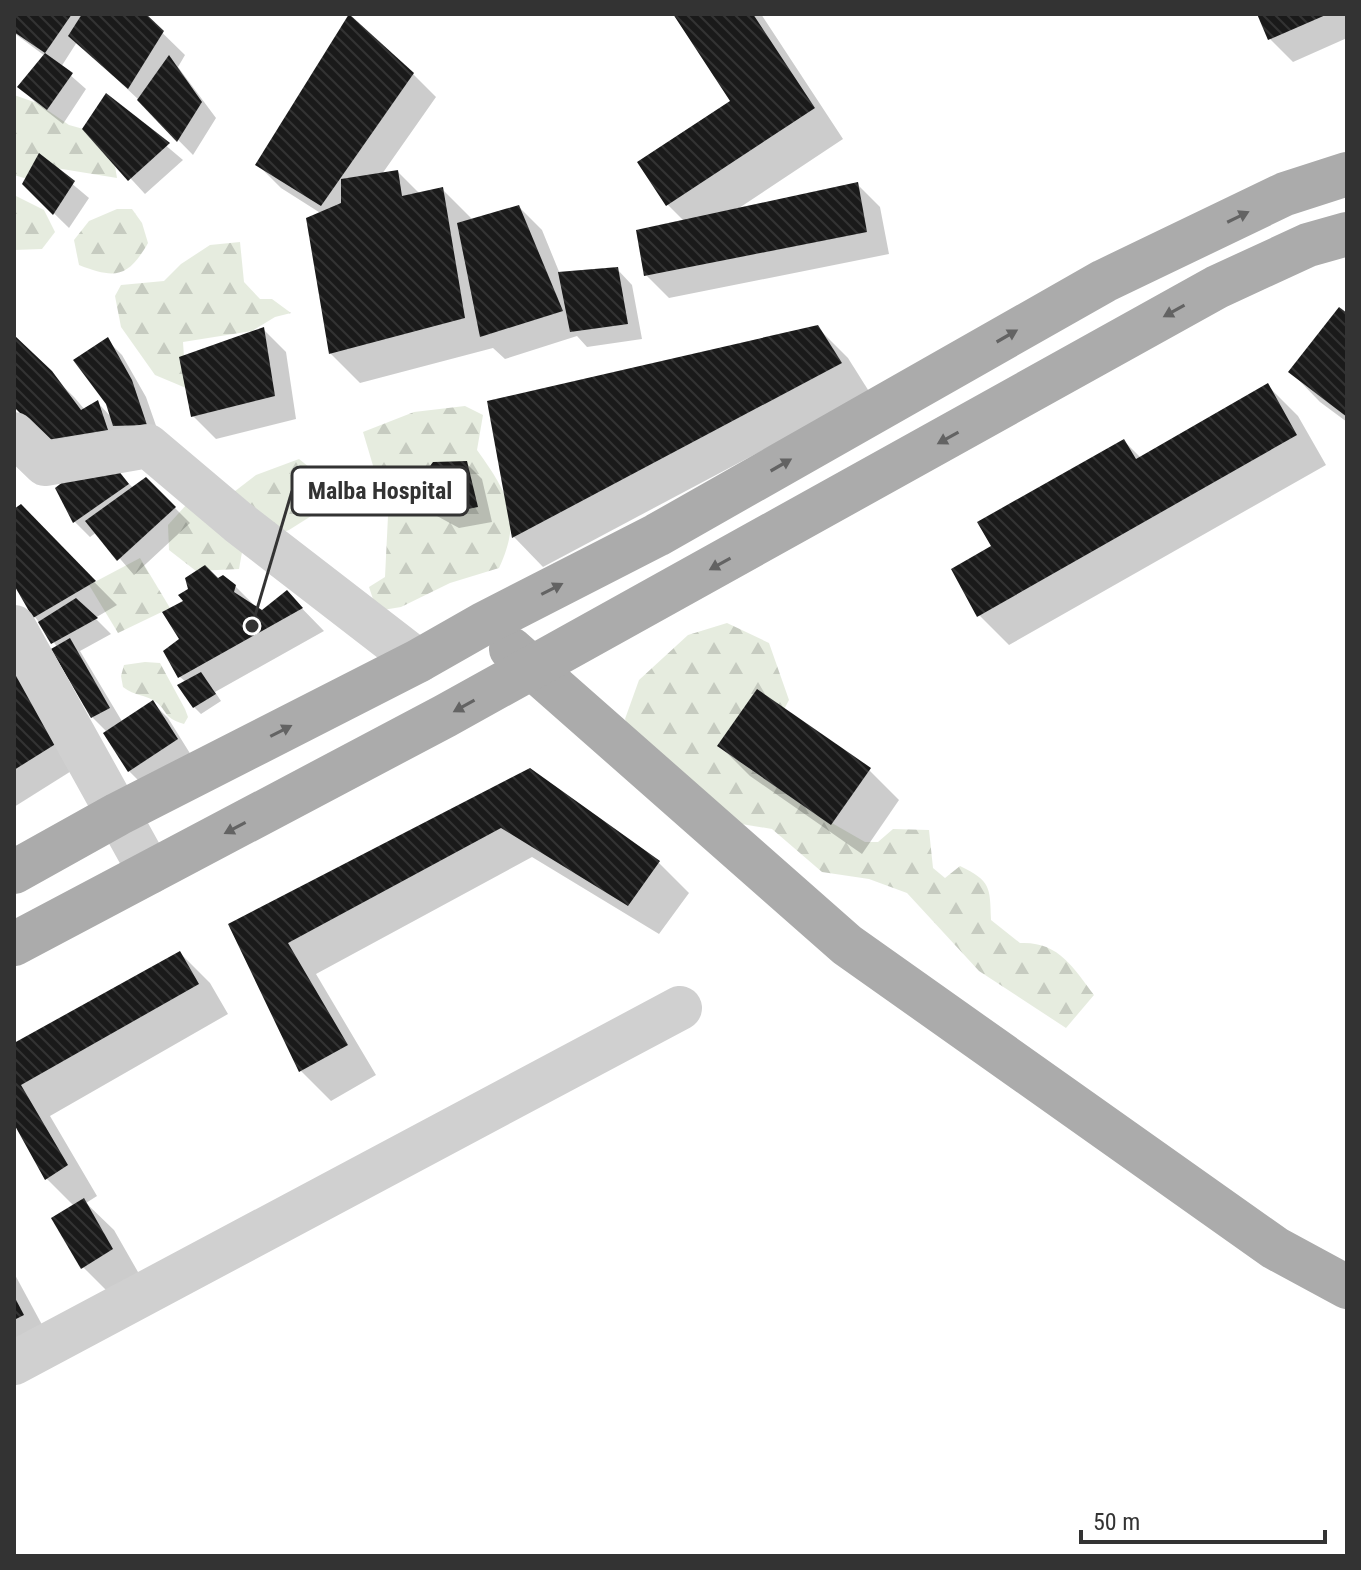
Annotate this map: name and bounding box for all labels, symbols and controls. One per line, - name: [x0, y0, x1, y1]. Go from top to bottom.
- one-way arrow: [1226, 210, 1249, 224]
- one-way arrow: [1163, 304, 1185, 318]
- one-way arrow: [996, 329, 1018, 343]
- one-way arrow: [936, 432, 959, 445]
- one-way arrow: [770, 458, 792, 472]
- callout: Malba Hospital: [292, 467, 468, 515]
- text: Malba Hospital: [308, 477, 452, 505]
- one-way arrow: [709, 557, 731, 571]
- one-way arrow: [541, 582, 564, 595]
- one-way arrow: [453, 698, 475, 712]
- one-way arrow: [270, 724, 293, 738]
- one-way arrow: [223, 821, 246, 834]
- scale bar: [1081, 1494, 1325, 1544]
- text: 50 m: [1093, 1508, 1140, 1536]

